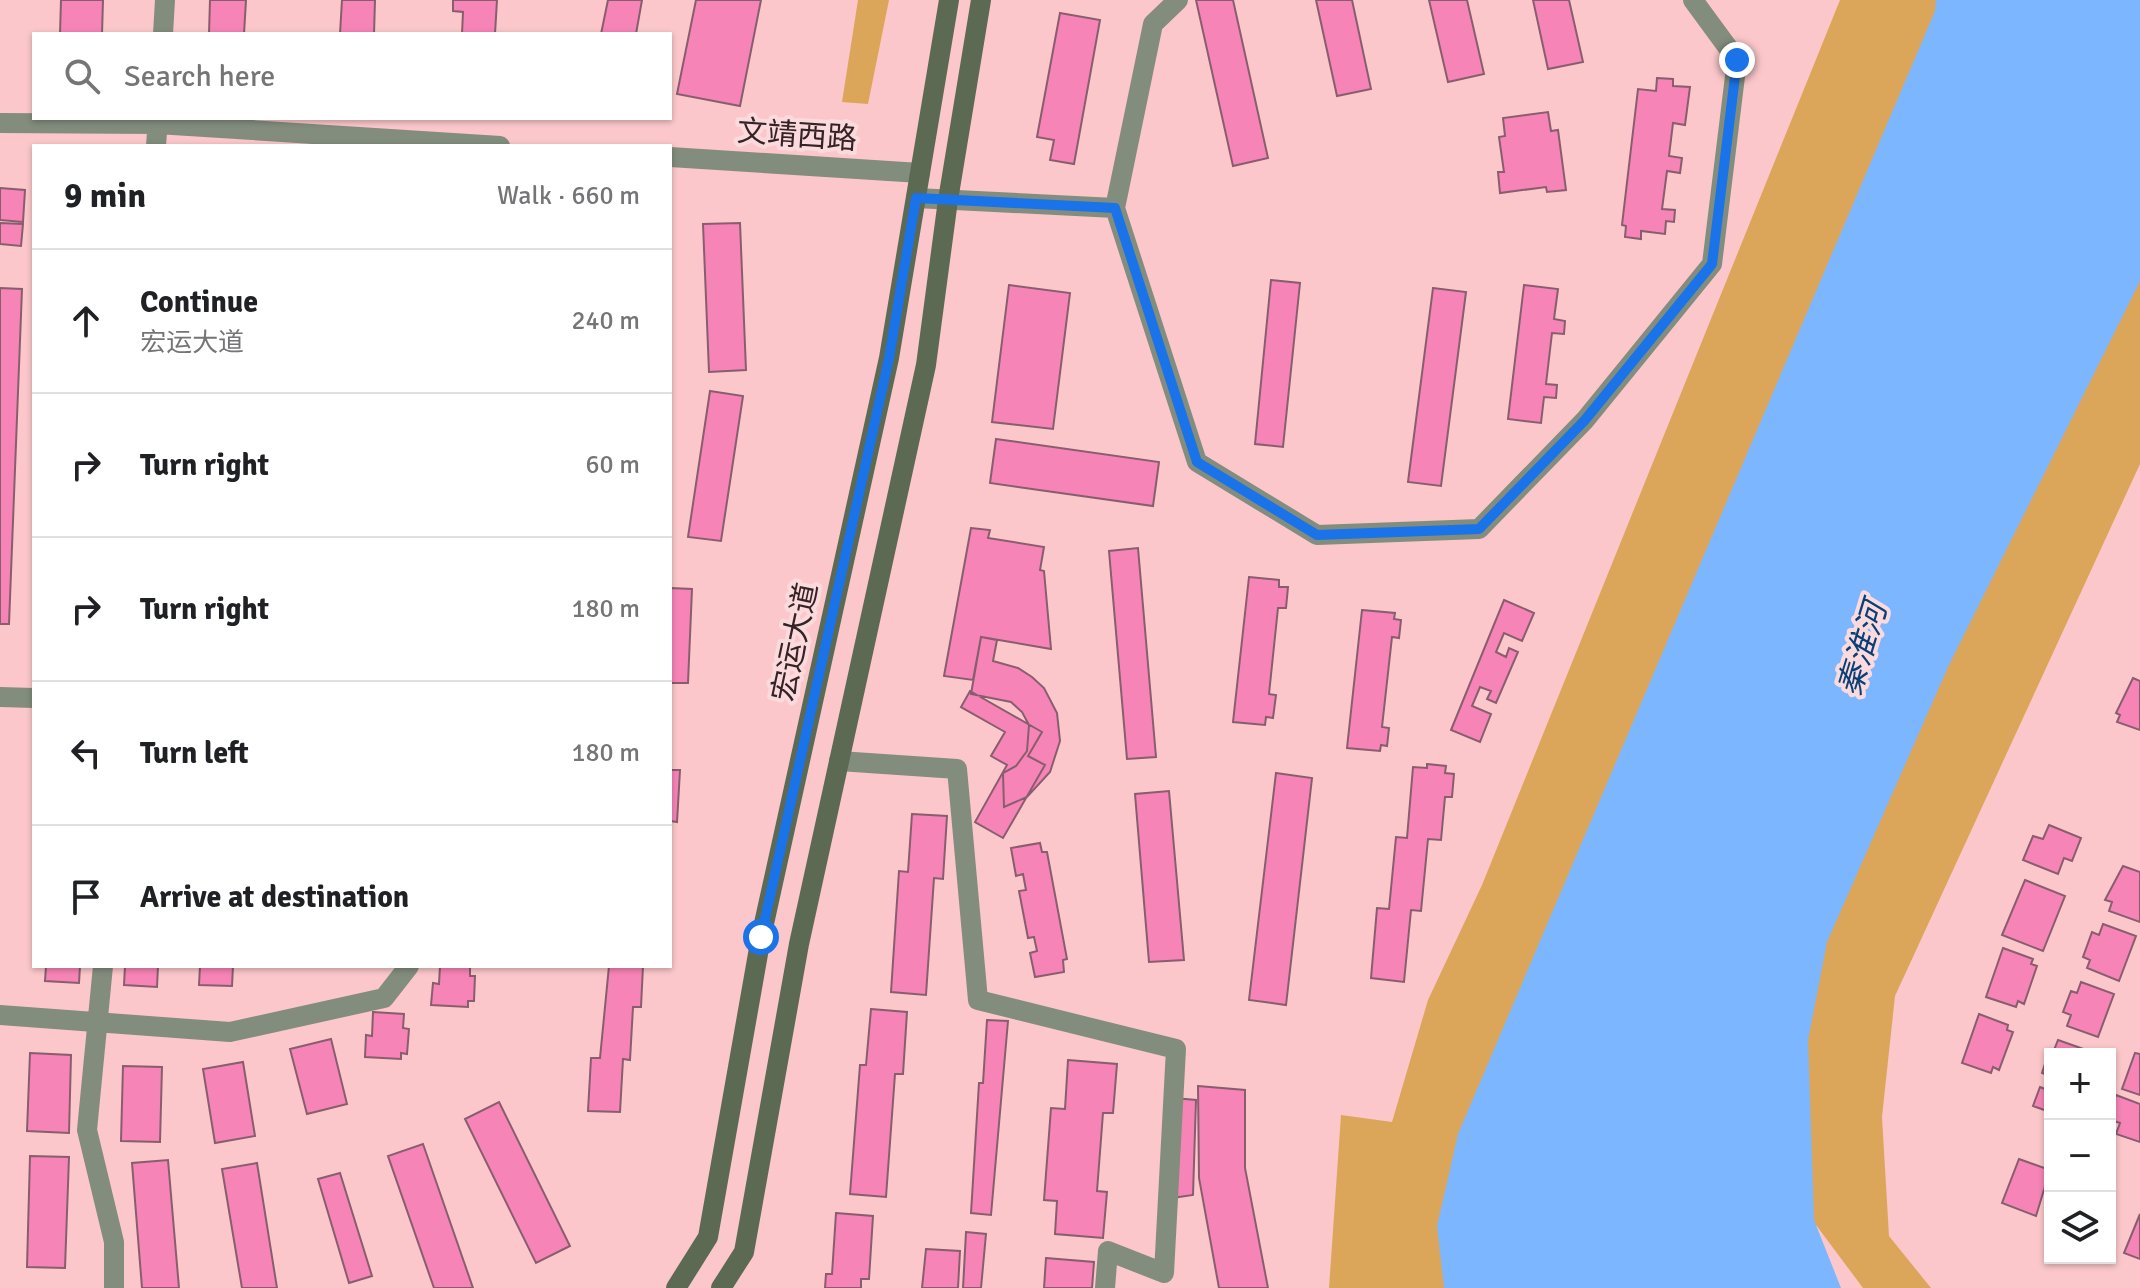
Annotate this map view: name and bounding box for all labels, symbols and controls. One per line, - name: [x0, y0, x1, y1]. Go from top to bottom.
- search box: [32, 32, 672, 120]
- route end: [1719, 42, 1755, 78]
- icon: search: [60, 54, 104, 98]
- text: Search here: [124, 58, 275, 95]
- street label: 文靖西路: [736, 113, 858, 158]
- text: 9 min: [64, 175, 146, 217]
- text: Walk · 660 m: [497, 180, 640, 212]
- text: Continue: [140, 284, 258, 321]
- icon: ahead: [64, 299, 108, 343]
- text: 240 m: [571, 305, 640, 337]
- text: 宏运大道: [140, 327, 244, 359]
- icon: right: [64, 443, 108, 487]
- text: Turn right: [140, 447, 269, 484]
- text: 60 m: [585, 449, 640, 481]
- street label: 宏运大道: [765, 580, 826, 705]
- icon: right: [64, 587, 108, 631]
- text: Turn right: [140, 591, 269, 628]
- water label: 秦淮河: [1830, 592, 1897, 701]
- text: 180 m: [571, 593, 640, 625]
- icon: left: [64, 731, 108, 775]
- text: Turn left: [140, 735, 249, 772]
- text: 180 m: [571, 737, 640, 769]
- icon: arrive: [64, 875, 108, 919]
- text: Arrive at destination: [140, 879, 409, 916]
- route start: [743, 919, 779, 955]
- map controls: [2044, 1048, 2116, 1264]
- button: +: [2044, 1048, 2116, 1120]
- button: −: [2044, 1120, 2116, 1192]
- button: layers: [2044, 1192, 2116, 1264]

